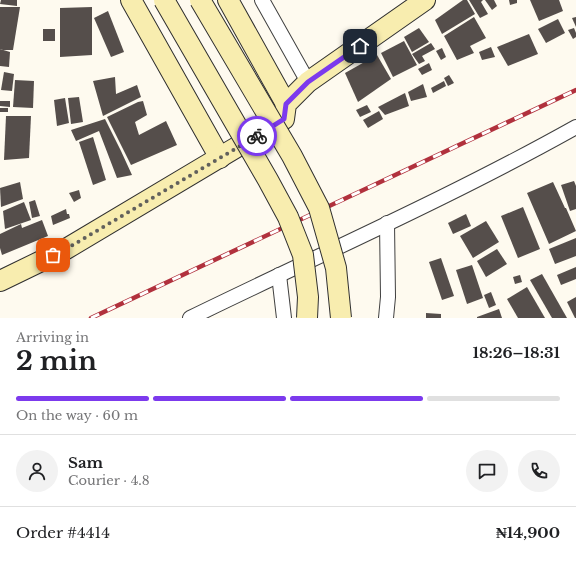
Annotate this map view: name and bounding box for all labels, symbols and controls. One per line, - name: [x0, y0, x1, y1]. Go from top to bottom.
- pin: [343, 29, 377, 63]
- icon: home: [349, 35, 371, 57]
- courier: [237, 116, 277, 156]
- icon: bike: [246, 125, 268, 147]
- pin: [36, 238, 70, 272]
- icon: bag: [42, 244, 64, 266]
- text: Arriving in: [16, 329, 89, 346]
- text: 18:26–18:31: [472, 343, 560, 362]
- text: 2 min: [16, 345, 97, 377]
- text: On the way · 60 m: [16, 407, 138, 424]
- button: person: [16, 450, 58, 492]
- button: chat: [466, 450, 508, 492]
- button: phone: [518, 450, 560, 492]
- text: Sam: [68, 453, 103, 472]
- text: Courier · 4.8: [68, 472, 150, 489]
- text: Order #4414: [16, 523, 110, 542]
- text: ₦14,900: [496, 523, 560, 542]

